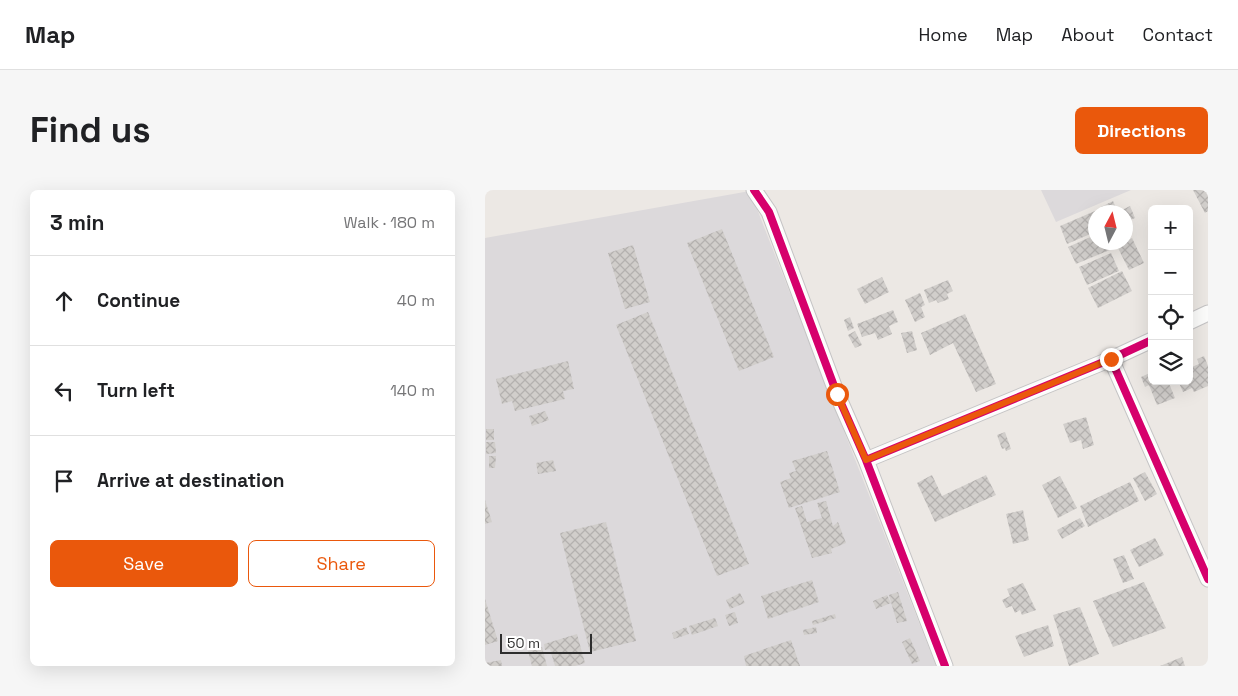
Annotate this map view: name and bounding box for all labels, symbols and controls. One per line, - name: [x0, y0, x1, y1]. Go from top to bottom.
- text: Map: [25, 19, 75, 50]
- text: Home: [919, 23, 968, 46]
- text: Map: [996, 23, 1033, 46]
- text: About: [1061, 23, 1115, 46]
- text: Contact: [1143, 23, 1213, 46]
- button: Directions: [1075, 107, 1208, 154]
- text: Find us: [30, 108, 151, 152]
- north arrow: [1088, 205, 1133, 250]
- map controls: [1148, 205, 1193, 385]
- button: +: [1148, 205, 1193, 250]
- text: 3 min: [50, 209, 105, 236]
- text: Walk · 180 m: [343, 212, 435, 233]
- button: −: [1148, 250, 1193, 295]
- icon: ahead: [50, 287, 78, 315]
- text: Continue: [97, 288, 180, 313]
- text: 40 m: [397, 290, 435, 311]
- button: locate: [1148, 295, 1193, 340]
- button: layers: [1148, 340, 1193, 385]
- route end: [1100, 348, 1123, 371]
- icon: left: [50, 377, 78, 405]
- text: Turn left: [97, 378, 175, 403]
- text: 140 m: [390, 380, 435, 401]
- route start: [826, 383, 849, 406]
- icon: arrive: [50, 467, 78, 495]
- text: Arrive at destination: [97, 468, 285, 493]
- button: Save: [50, 540, 238, 587]
- button: Share: [248, 540, 435, 587]
- scale bar: [500, 631, 593, 654]
- text: 50 m: [507, 634, 540, 652]

